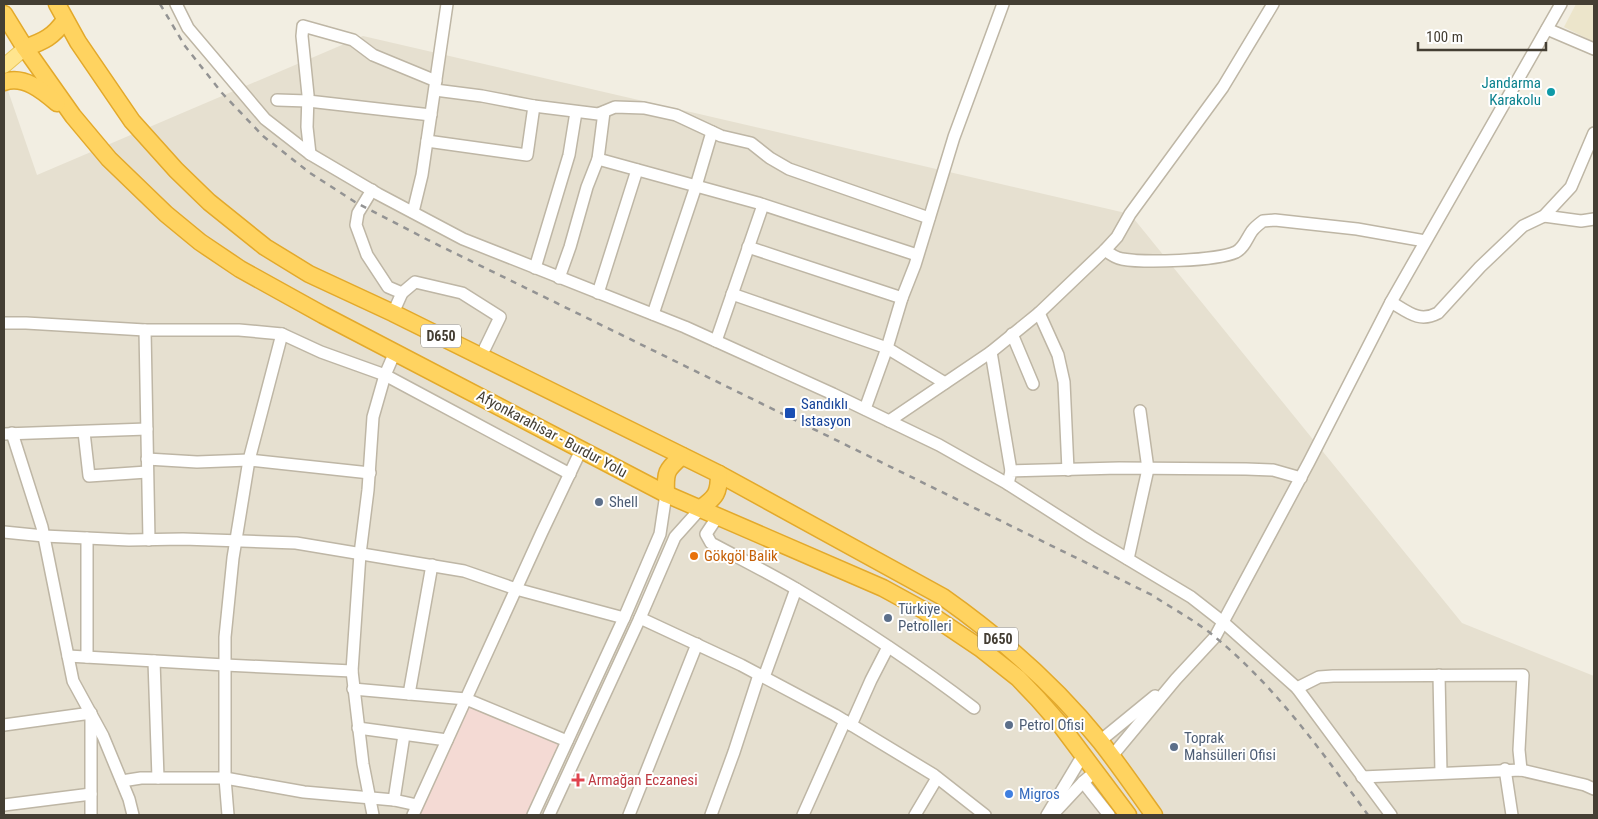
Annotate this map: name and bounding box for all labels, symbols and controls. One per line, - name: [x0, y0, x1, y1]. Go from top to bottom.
- scale bar: [1418, 20, 1546, 52]
- text: 100 m: [1426, 28, 1463, 46]
- place label: Jandarma Karakolu: [1482, 74, 1541, 109]
- marker: Jandarma Karakolu: [1545, 86, 1557, 98]
- road number: D650: [421, 324, 461, 348]
- street label: Afyonkarahisar - Burdur Yolu: [474, 387, 630, 481]
- place label: Sandıklı Istasyon: [801, 395, 851, 430]
- marker: Sandıklı Istasyon: [783, 406, 797, 420]
- place label: Shell: [609, 493, 638, 511]
- marker: Shell: [593, 496, 605, 508]
- place label: Gökgöl Balik: [704, 547, 778, 565]
- marker: Gökgöl Balik: [688, 550, 700, 562]
- place label: Türkiye Petrolleri: [898, 600, 952, 635]
- marker: Türkiye Petrolleri: [882, 612, 894, 624]
- road number: D650: [978, 628, 1018, 650]
- place label: Petrol Ofisi: [1019, 716, 1084, 734]
- marker: Petrol Ofisi: [1003, 719, 1015, 731]
- place label: Toprak Mahsülleri Ofisi: [1184, 729, 1276, 764]
- marker: Toprak Mahsülleri Ofisi: [1168, 741, 1180, 753]
- place label: Armağan Eczanesi: [588, 771, 698, 789]
- marker: Armağan Eczanesi: [572, 774, 584, 786]
- place label: Migros: [1019, 785, 1060, 803]
- marker: Migros: [1003, 788, 1015, 800]

